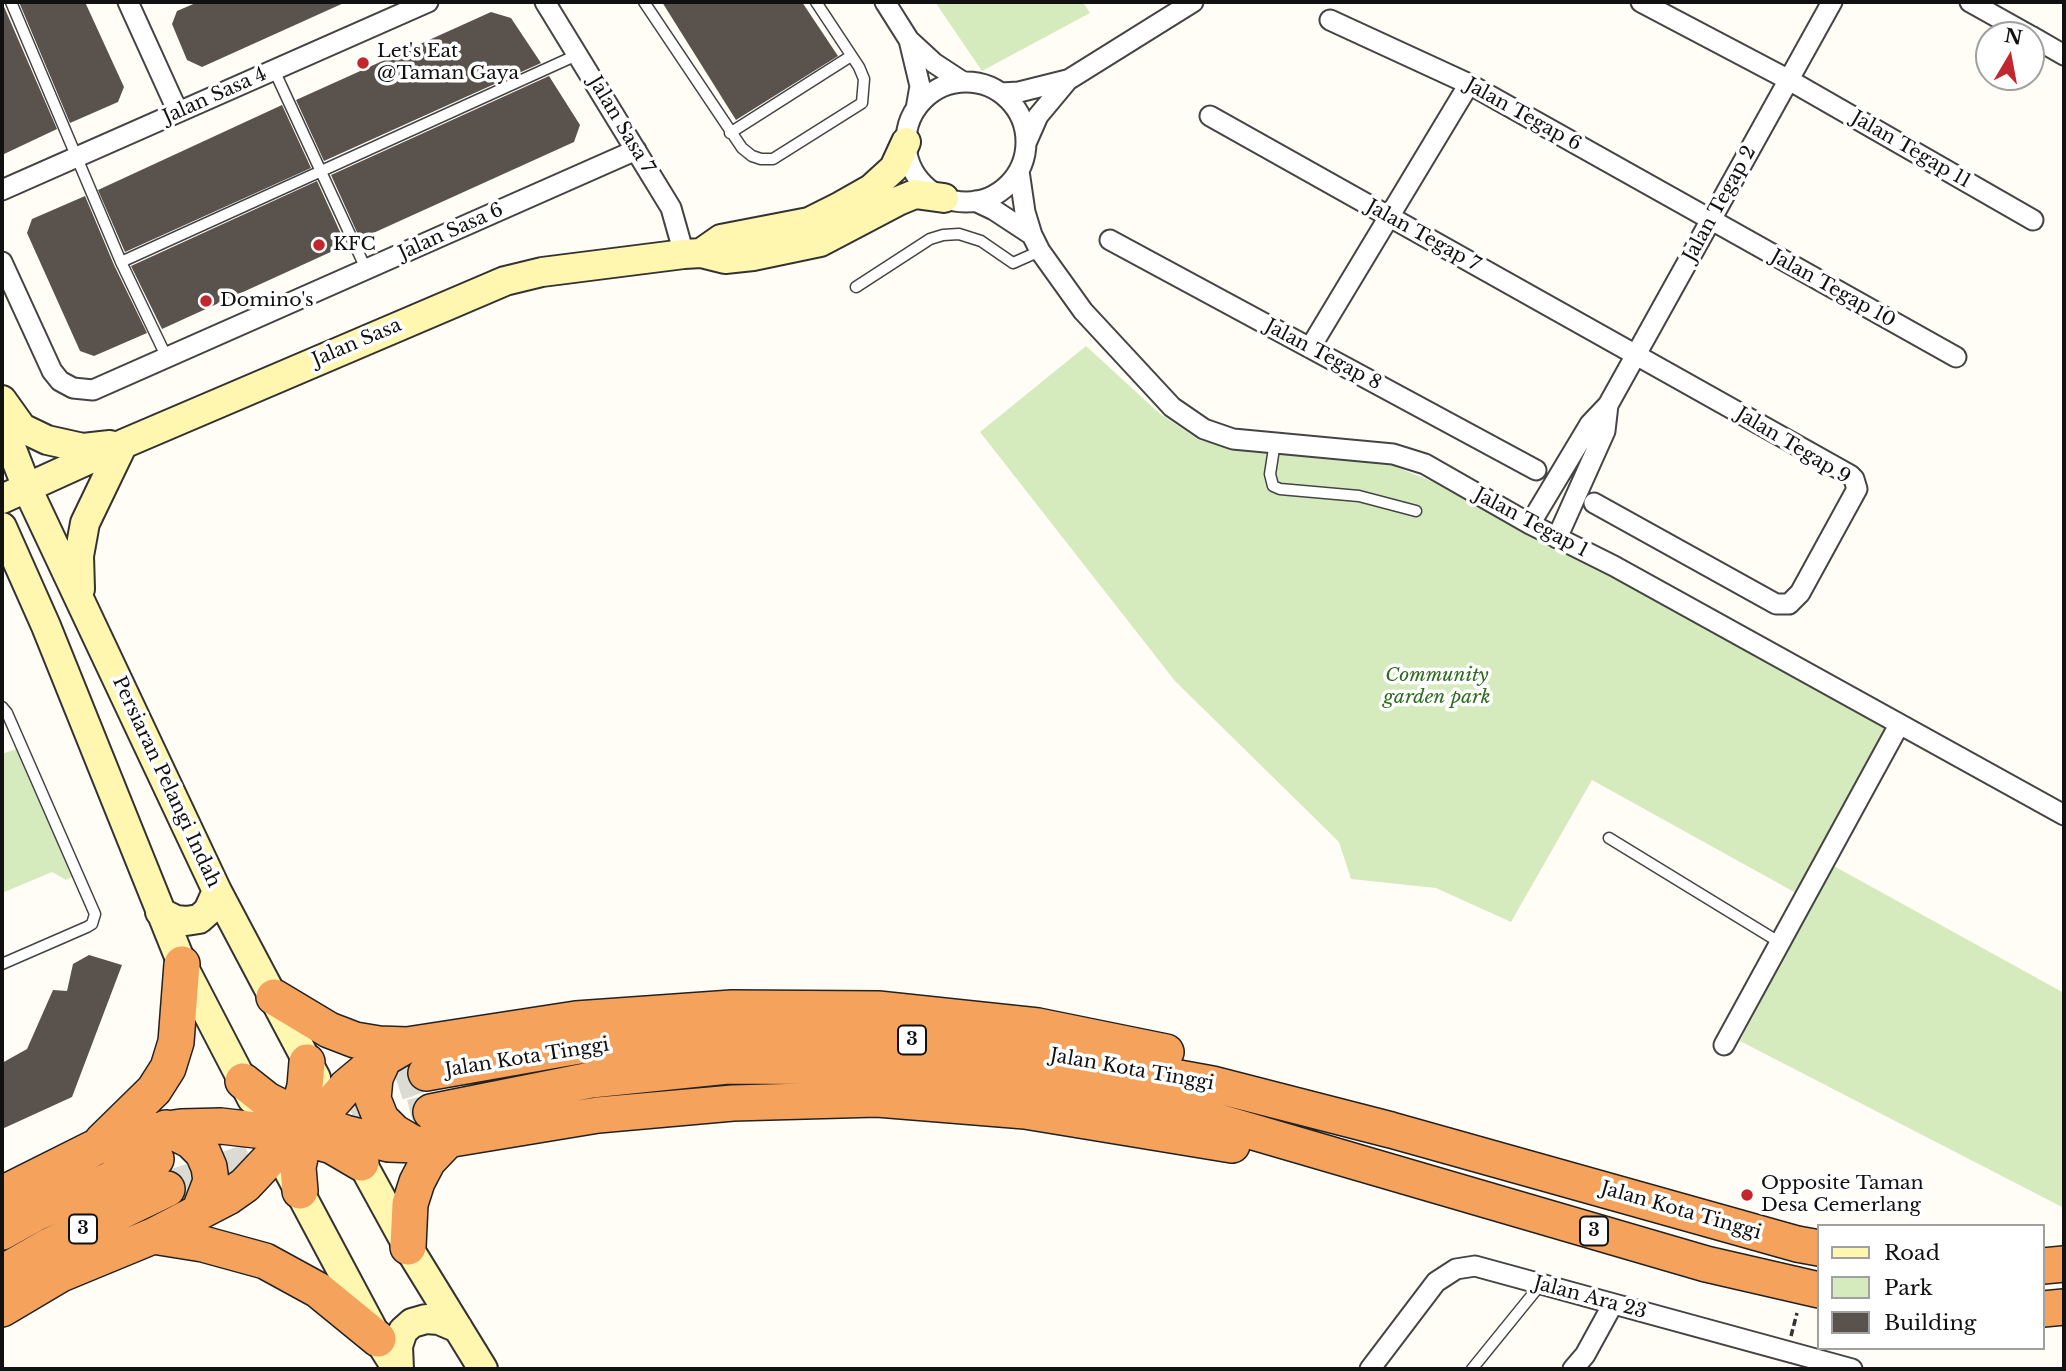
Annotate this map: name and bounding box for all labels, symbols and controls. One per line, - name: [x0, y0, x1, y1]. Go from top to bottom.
- north arrow: [1975, 21, 2045, 91]
- text: N: [2003, 24, 2024, 50]
- place label: Let's Eat @Taman Gaya: [377, 41, 519, 85]
- marker: Let's Eat @Taman Gaya: [355, 55, 371, 71]
- street label: Jalan Sasa 4: [160, 63, 270, 129]
- street label: Jalan Sasa 7: [583, 72, 659, 178]
- street label: Jalan Tegap 6: [1461, 74, 1585, 156]
- street label: Jalan Tegap 11: [1847, 107, 1975, 193]
- street label: Jalan Tegap 2: [1679, 142, 1761, 266]
- street label: Jalan Tegap 7: [1362, 195, 1484, 277]
- street label: Jalan Sasa 6: [395, 199, 507, 265]
- place label: KFC: [333, 234, 376, 256]
- marker: KFC: [311, 237, 327, 253]
- street label: Jalan Tegap 10: [1767, 245, 1899, 333]
- place label: Domino's: [220, 290, 314, 312]
- marker: Domino's: [198, 293, 214, 309]
- street label: Jalan Sasa: [309, 314, 405, 372]
- street label: Jalan Tegap 8: [1261, 315, 1385, 395]
- street label: Jalan Tegap 9: [1732, 403, 1854, 489]
- street label: Jalan Tegap 1: [1470, 483, 1592, 563]
- park label: Community garden park: [1384, 665, 1490, 709]
- street label: Persiaran Pelangi Indah: [107, 673, 225, 891]
- road number: 3: [898, 1026, 926, 1055]
- street label: Jalan Kota Tinggi: [443, 1034, 611, 1082]
- street label: Jalan Kota Tinggi: [1048, 1044, 1216, 1096]
- place label: Opposite Taman Desa Cemerlang: [1761, 1173, 1924, 1217]
- street label: Jalan Kota Tinggi: [1598, 1177, 1764, 1245]
- marker: Opposite Taman Desa Cemerlang: [1739, 1187, 1755, 1203]
- road number: 3: [69, 1214, 97, 1244]
- road number: 3: [1580, 1216, 1608, 1246]
- legend: [1818, 1224, 2045, 1350]
- text: Road: [1884, 1240, 1940, 1266]
- street label: Jalan Ara 23: [1531, 1272, 1649, 1324]
- text: Park: [1884, 1275, 1933, 1301]
- text: Building: [1884, 1310, 1976, 1336]

